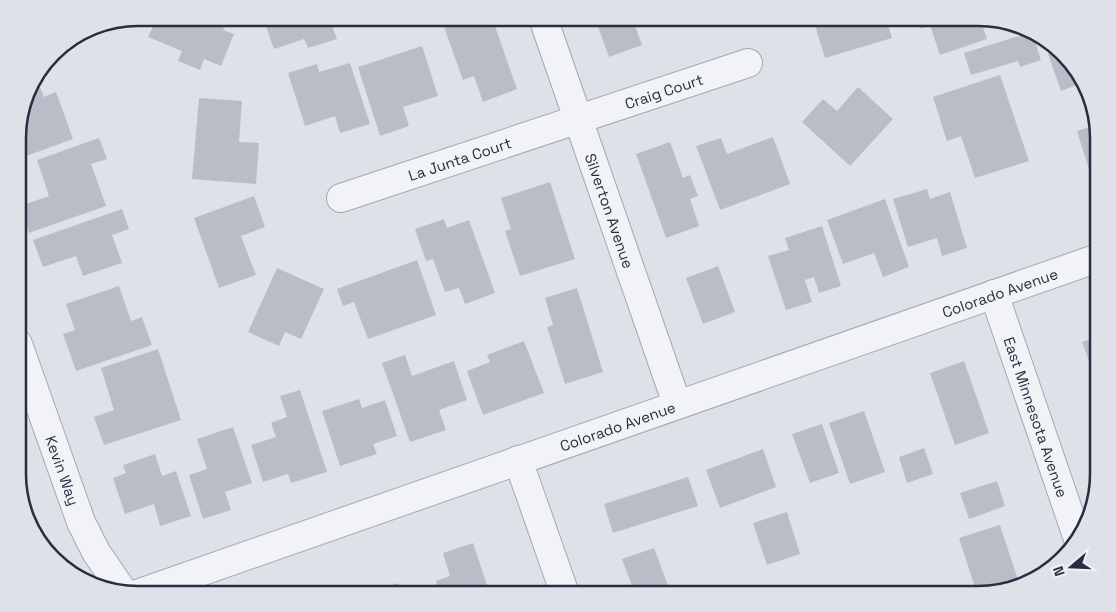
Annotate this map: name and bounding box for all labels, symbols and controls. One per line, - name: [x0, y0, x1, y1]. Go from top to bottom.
- street label: Craig Court: [622, 69, 705, 113]
- street label: La Junta Court: [406, 133, 514, 185]
- street label: Silverton Avenue: [581, 151, 639, 271]
- street label: Colorado Avenue: [939, 263, 1060, 321]
- street label: East Minnesota Avenue: [1000, 334, 1073, 500]
- street label: Colorado Avenue: [557, 397, 678, 455]
- street label: Kevin Way: [42, 433, 84, 508]
- north arrow: [1046, 542, 1096, 592]
- text: N: [1049, 564, 1069, 579]

